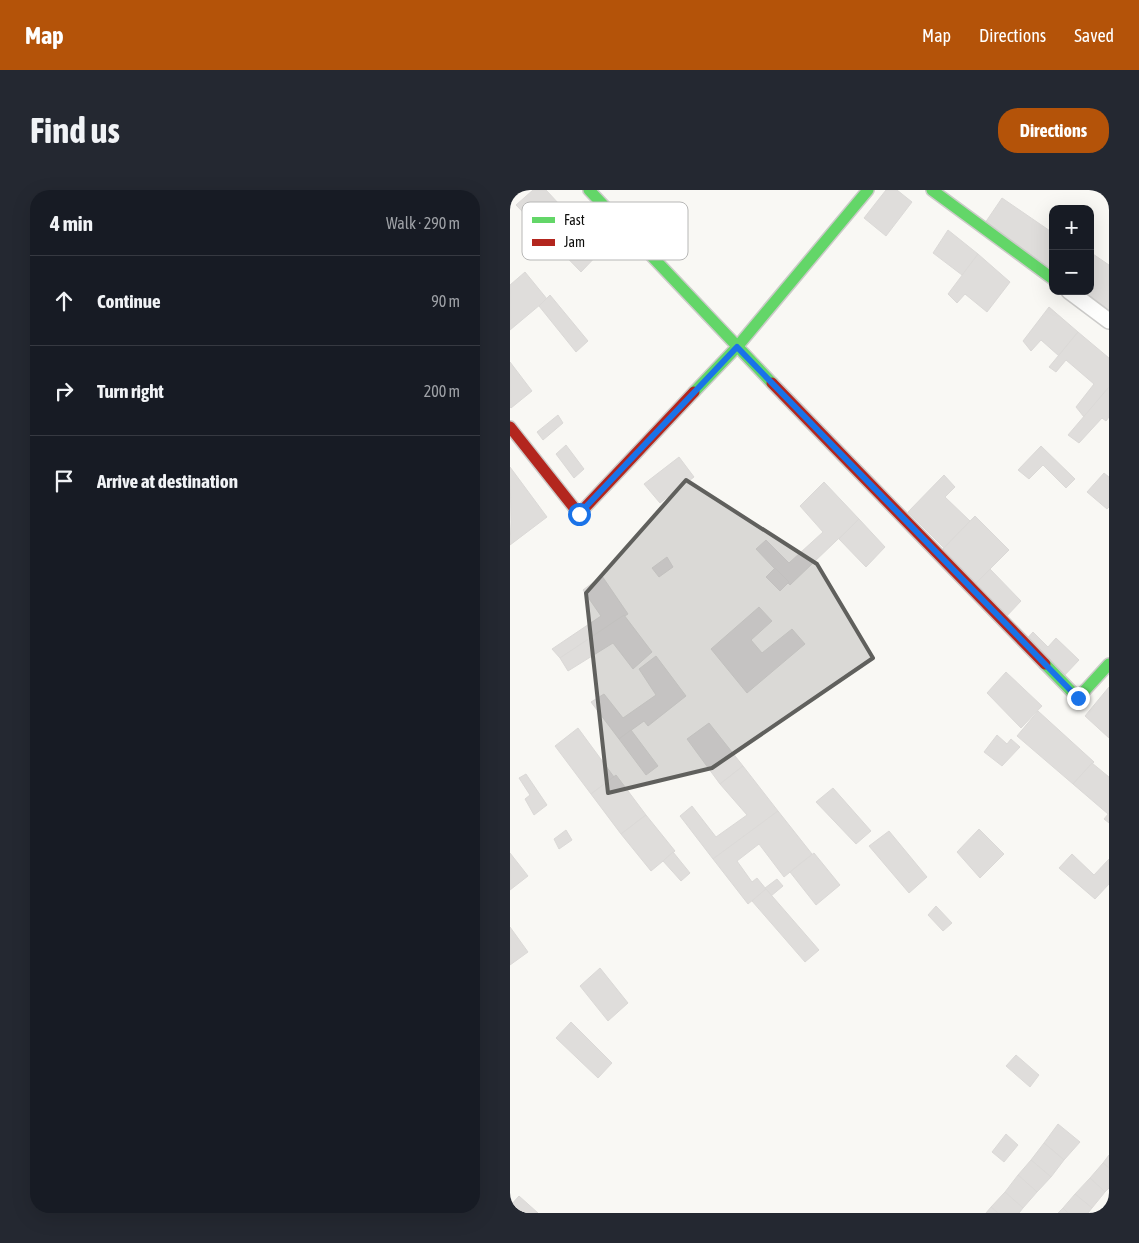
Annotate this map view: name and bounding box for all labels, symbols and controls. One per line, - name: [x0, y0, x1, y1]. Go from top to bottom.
- text: Map: [25, 22, 64, 49]
- text: Map: [922, 25, 951, 46]
- text: Directions: [979, 25, 1046, 46]
- text: Saved: [1074, 25, 1114, 46]
- button: Directions: [998, 108, 1109, 153]
- text: Find us: [30, 110, 120, 150]
- legend: [522, 202, 688, 260]
- map controls: [1049, 205, 1094, 295]
- button: +: [1049, 205, 1094, 250]
- text: 4 min: [50, 211, 93, 235]
- text: Fast: [564, 212, 585, 228]
- text: Walk · 290 m: [386, 214, 460, 232]
- text: Jam: [564, 234, 585, 250]
- button: −: [1049, 250, 1094, 295]
- icon: ahead: [50, 287, 78, 315]
- text: Continue: [97, 290, 161, 312]
- text: 90 m: [431, 292, 460, 310]
- icon: right: [50, 377, 78, 405]
- text: Turn right: [97, 380, 164, 402]
- text: 200 m: [424, 382, 460, 400]
- icon: arrive: [50, 467, 78, 495]
- text: Arrive at destination: [97, 470, 238, 492]
- route start: [568, 503, 591, 526]
- route end: [1067, 687, 1090, 710]

